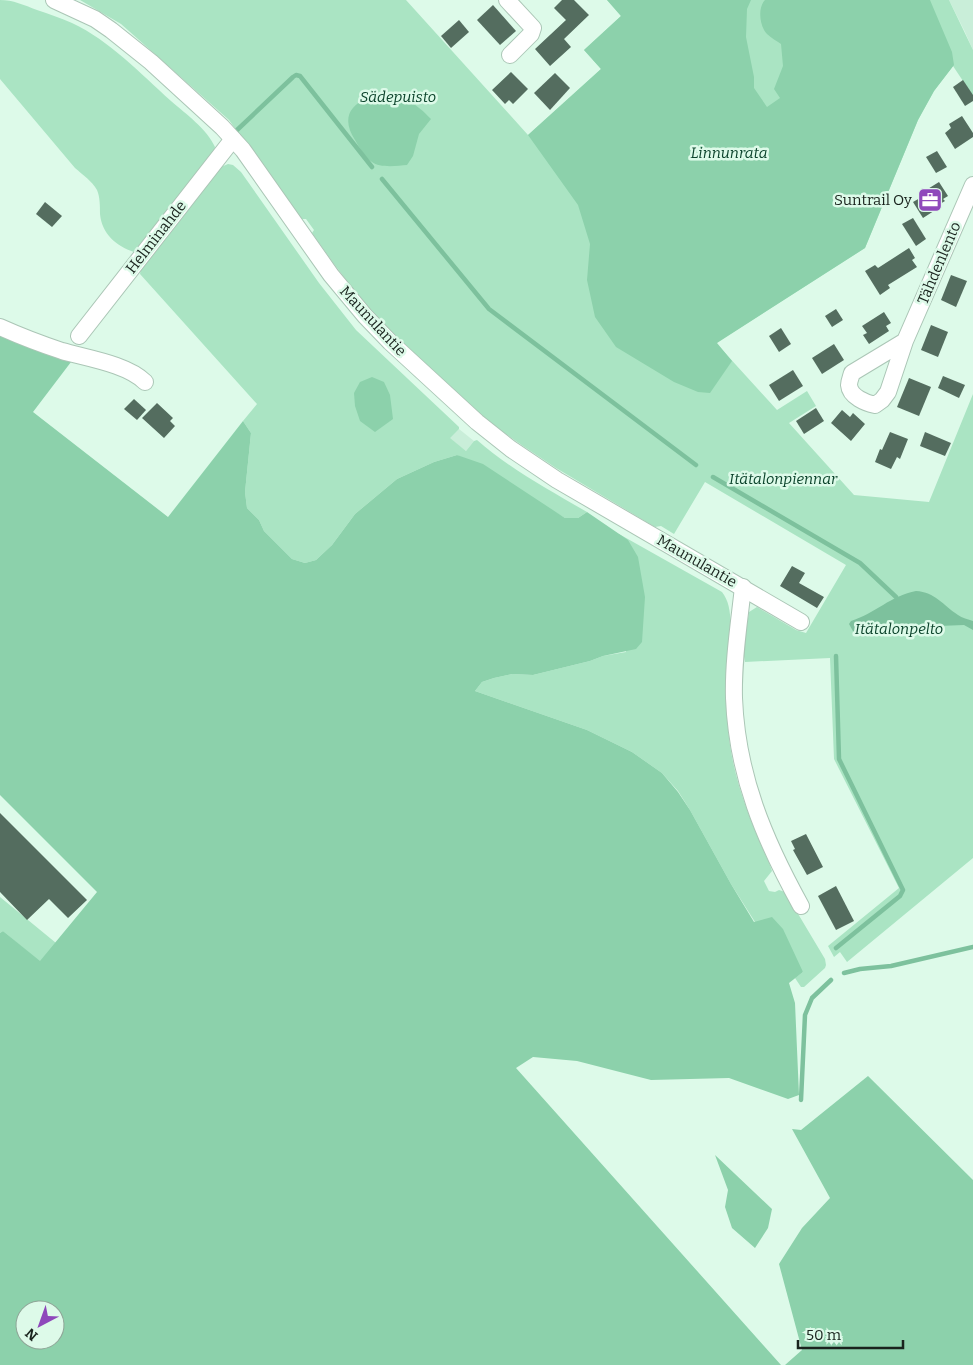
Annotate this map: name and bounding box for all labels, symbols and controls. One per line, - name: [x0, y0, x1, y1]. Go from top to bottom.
- park label: Sädepuisto: [360, 88, 436, 106]
- park label: Linnunrata: [691, 144, 767, 162]
- office icon: Suntrail Oy: [917, 187, 943, 213]
- place label: Suntrail Oy: [834, 191, 912, 209]
- street label: Helminahde: [122, 197, 190, 277]
- street label: Tähdenlento: [914, 219, 964, 307]
- street label: Maunulantie: [336, 282, 410, 360]
- park label: Itätalonpiennar: [729, 470, 838, 488]
- street label: Maunulantie: [654, 531, 740, 591]
- park label: Itätalonpelto: [855, 620, 943, 638]
- north arrow: [15, 1300, 65, 1350]
- scale bar: [798, 1318, 903, 1350]
- text: N: [22, 1324, 41, 1344]
- text: 50 m: [806, 1326, 842, 1344]

